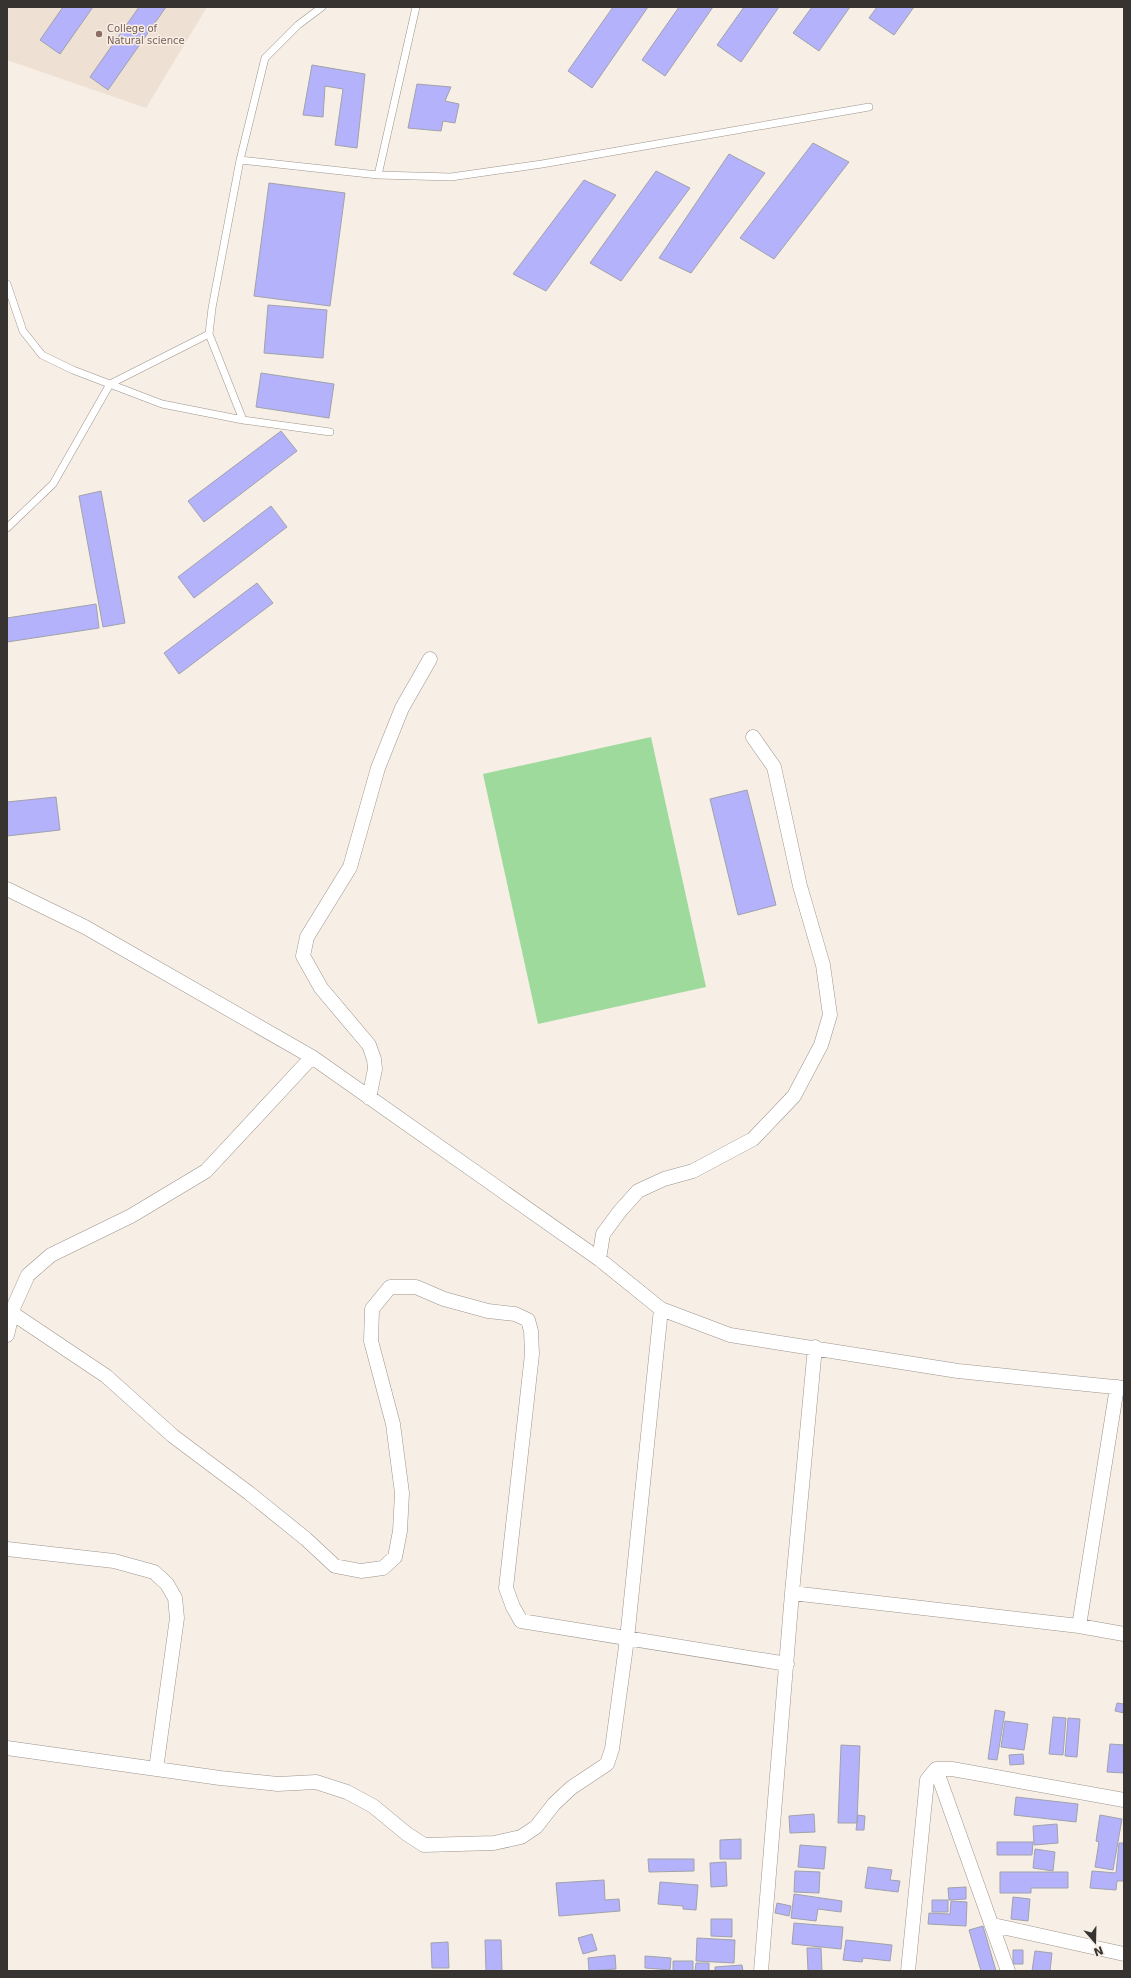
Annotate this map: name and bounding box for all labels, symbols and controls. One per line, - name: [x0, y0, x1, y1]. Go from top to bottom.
- place label: College of Natural science: [107, 23, 185, 46]
- marker: College of Natural science: [94, 29, 104, 39]
- north arrow: [1075, 1922, 1115, 1962]
- text: N: [1092, 1943, 1105, 1959]

